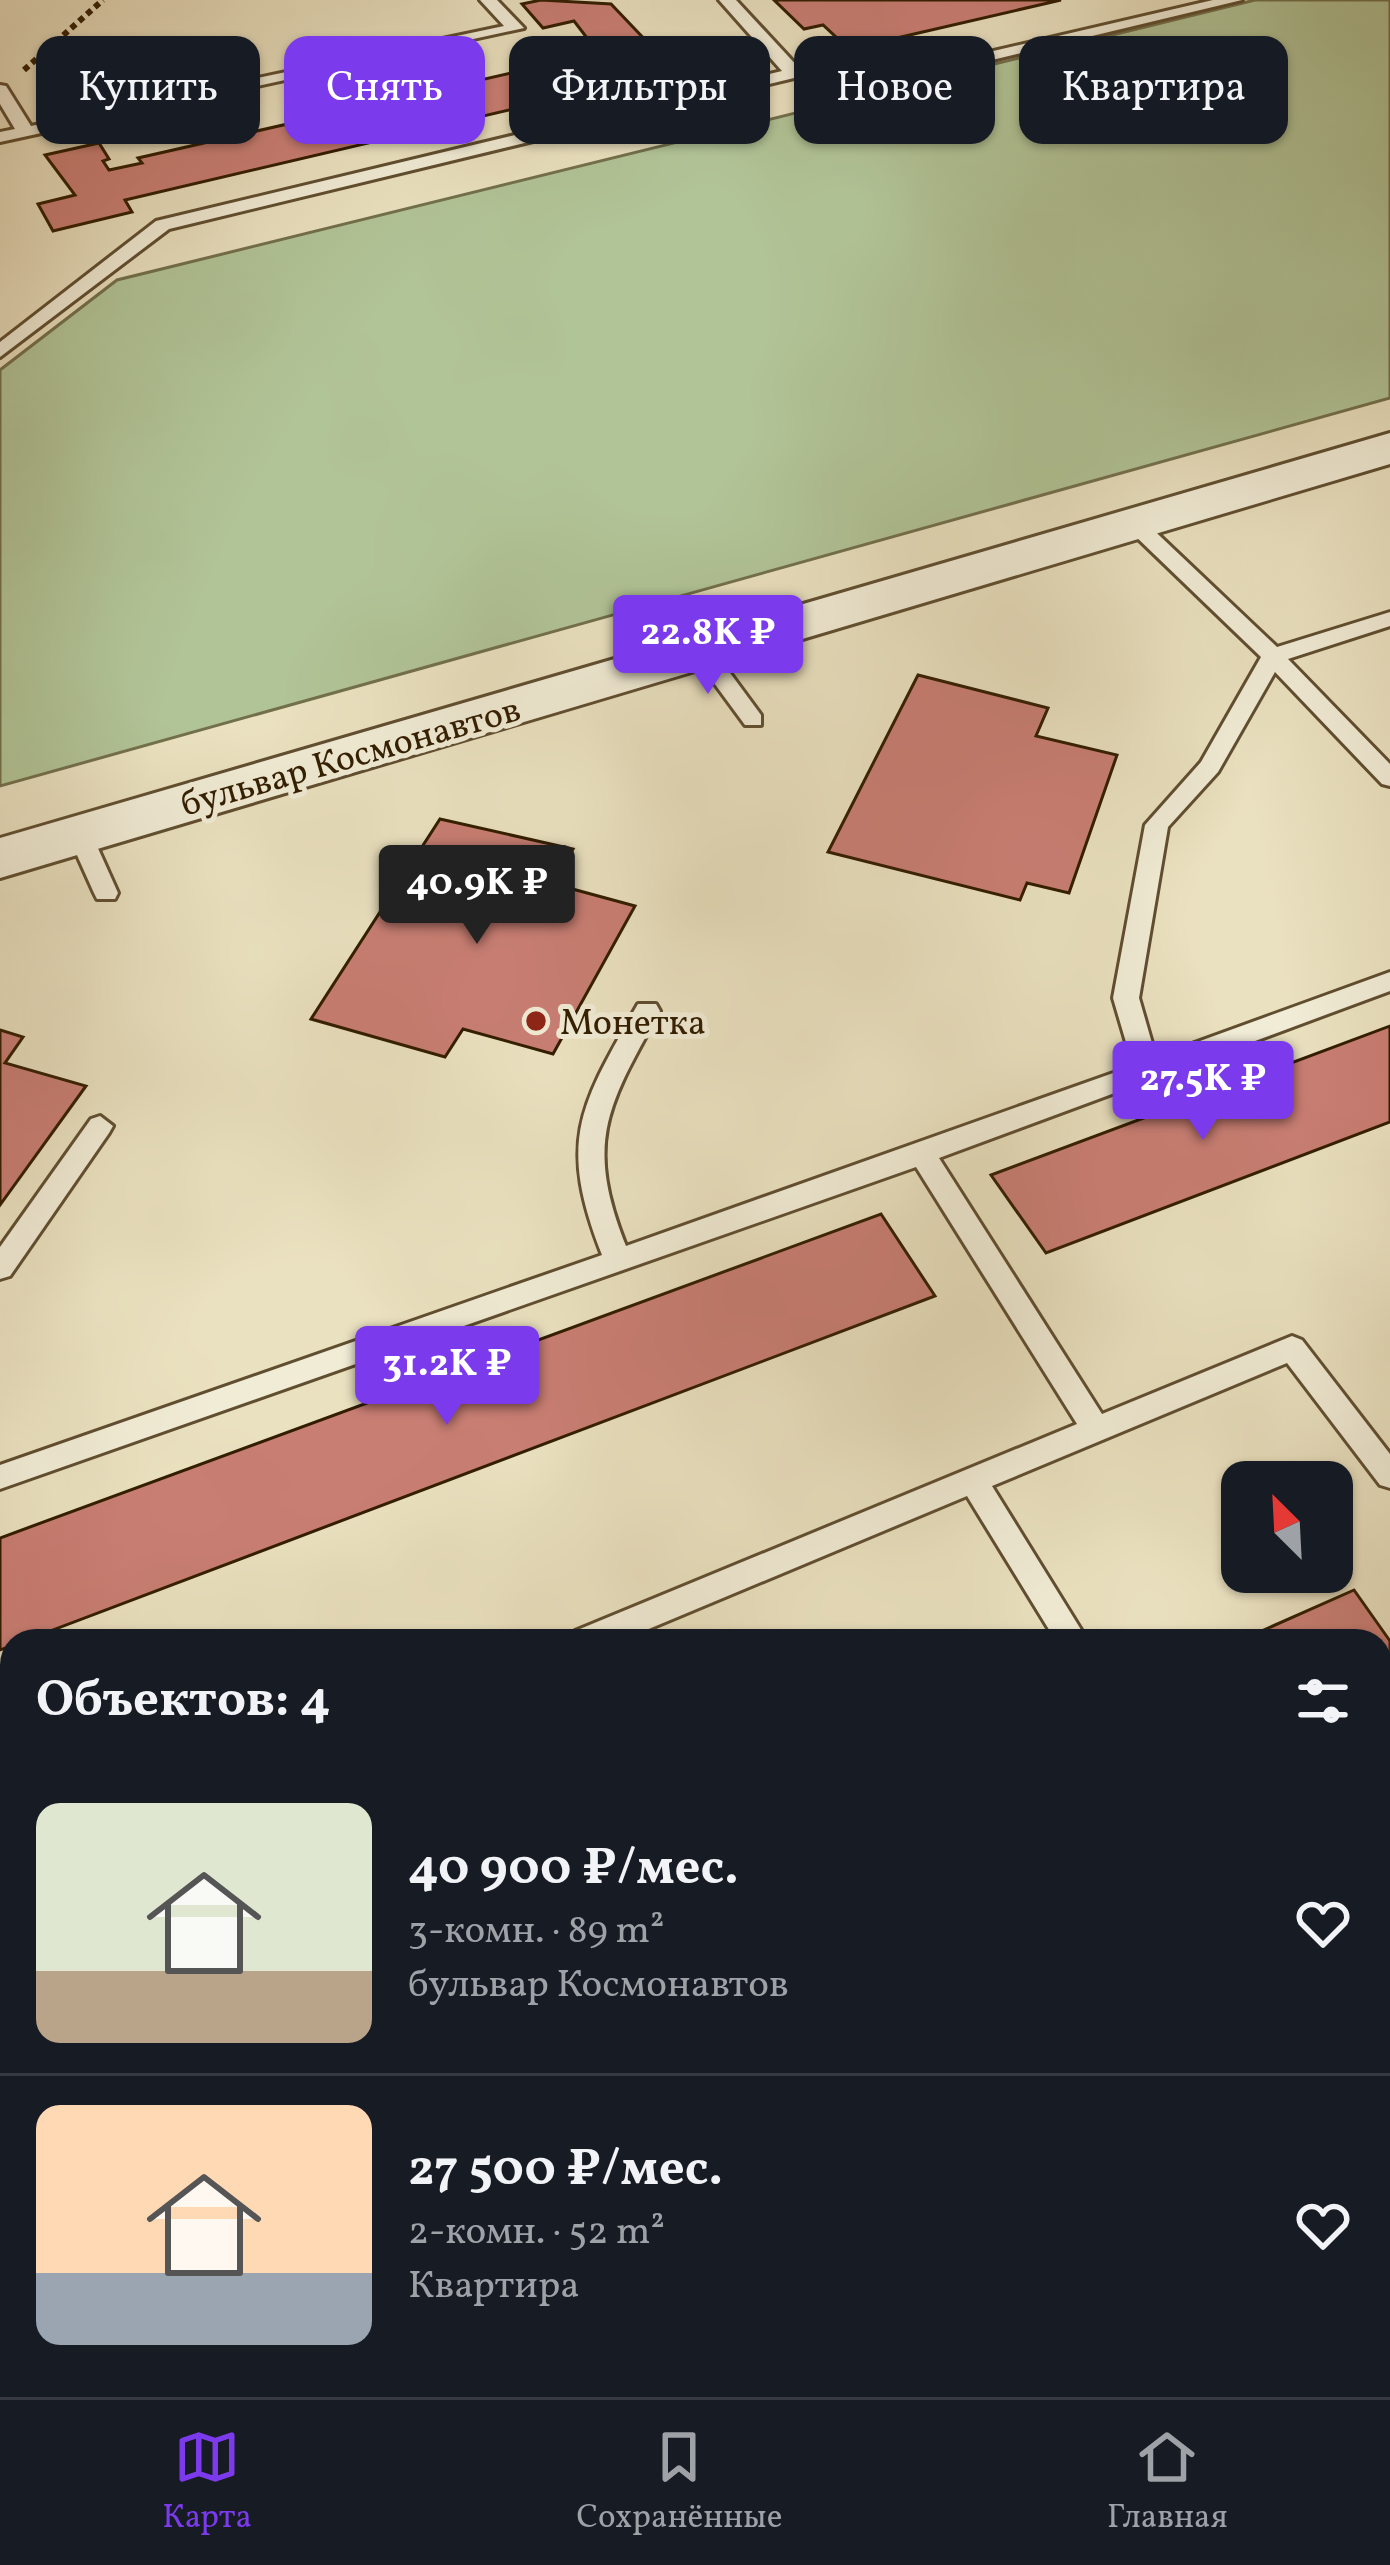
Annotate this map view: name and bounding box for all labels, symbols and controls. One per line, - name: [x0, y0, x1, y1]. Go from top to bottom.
- chip: Купить: [36, 36, 260, 144]
- chip: Снять: [284, 36, 485, 144]
- chip: Фильтры: [509, 36, 770, 144]
- chip: Новое: [794, 36, 995, 144]
- chip: Квартира: [1019, 36, 1288, 144]
- pin: 22.8K ₽: [597, 595, 819, 697]
- text: 22.8K ₽: [640, 607, 776, 661]
- street label: бульвар Космонавтов: [175, 686, 527, 831]
- pin: 40.9K ₽: [366, 845, 588, 947]
- text: 40.9K ₽: [406, 857, 548, 911]
- place label: Монетка: [560, 1000, 706, 1050]
- marker: Монетка: [523, 1008, 549, 1034]
- pin: 27.5K ₽: [1092, 1041, 1314, 1143]
- text: 27.5K ₽: [1140, 1053, 1266, 1107]
- pin: 31.2K ₽: [336, 1326, 558, 1428]
- text: 31.2K ₽: [382, 1338, 512, 1392]
- north arrow: [1221, 1461, 1353, 1593]
- map controls: [1221, 1461, 1353, 1593]
- text: Объектов: 4: [36, 1666, 331, 1737]
- icon: filters: [1290, 1668, 1356, 1734]
- text: 40 900 ₽/мес.: [408, 1834, 739, 1905]
- icon: home: [132, 1851, 276, 1995]
- icon: heart: [1290, 1890, 1356, 1956]
- text: 3-комн. · 89 m²: [408, 1905, 664, 1959]
- text: бульвар Космонавтов: [408, 1959, 789, 2013]
- text: 27 500 ₽/мес.: [408, 2135, 723, 2206]
- icon: home: [132, 2153, 276, 2297]
- icon: heart: [1290, 2192, 1356, 2258]
- text: 2-комн. · 52 m²: [408, 2206, 665, 2260]
- text: Квартира: [408, 2260, 580, 2314]
- tab: Карта: [162, 2424, 252, 2542]
- tab: Сохранённые: [576, 2424, 782, 2542]
- tab: Главная: [1107, 2424, 1228, 2542]

